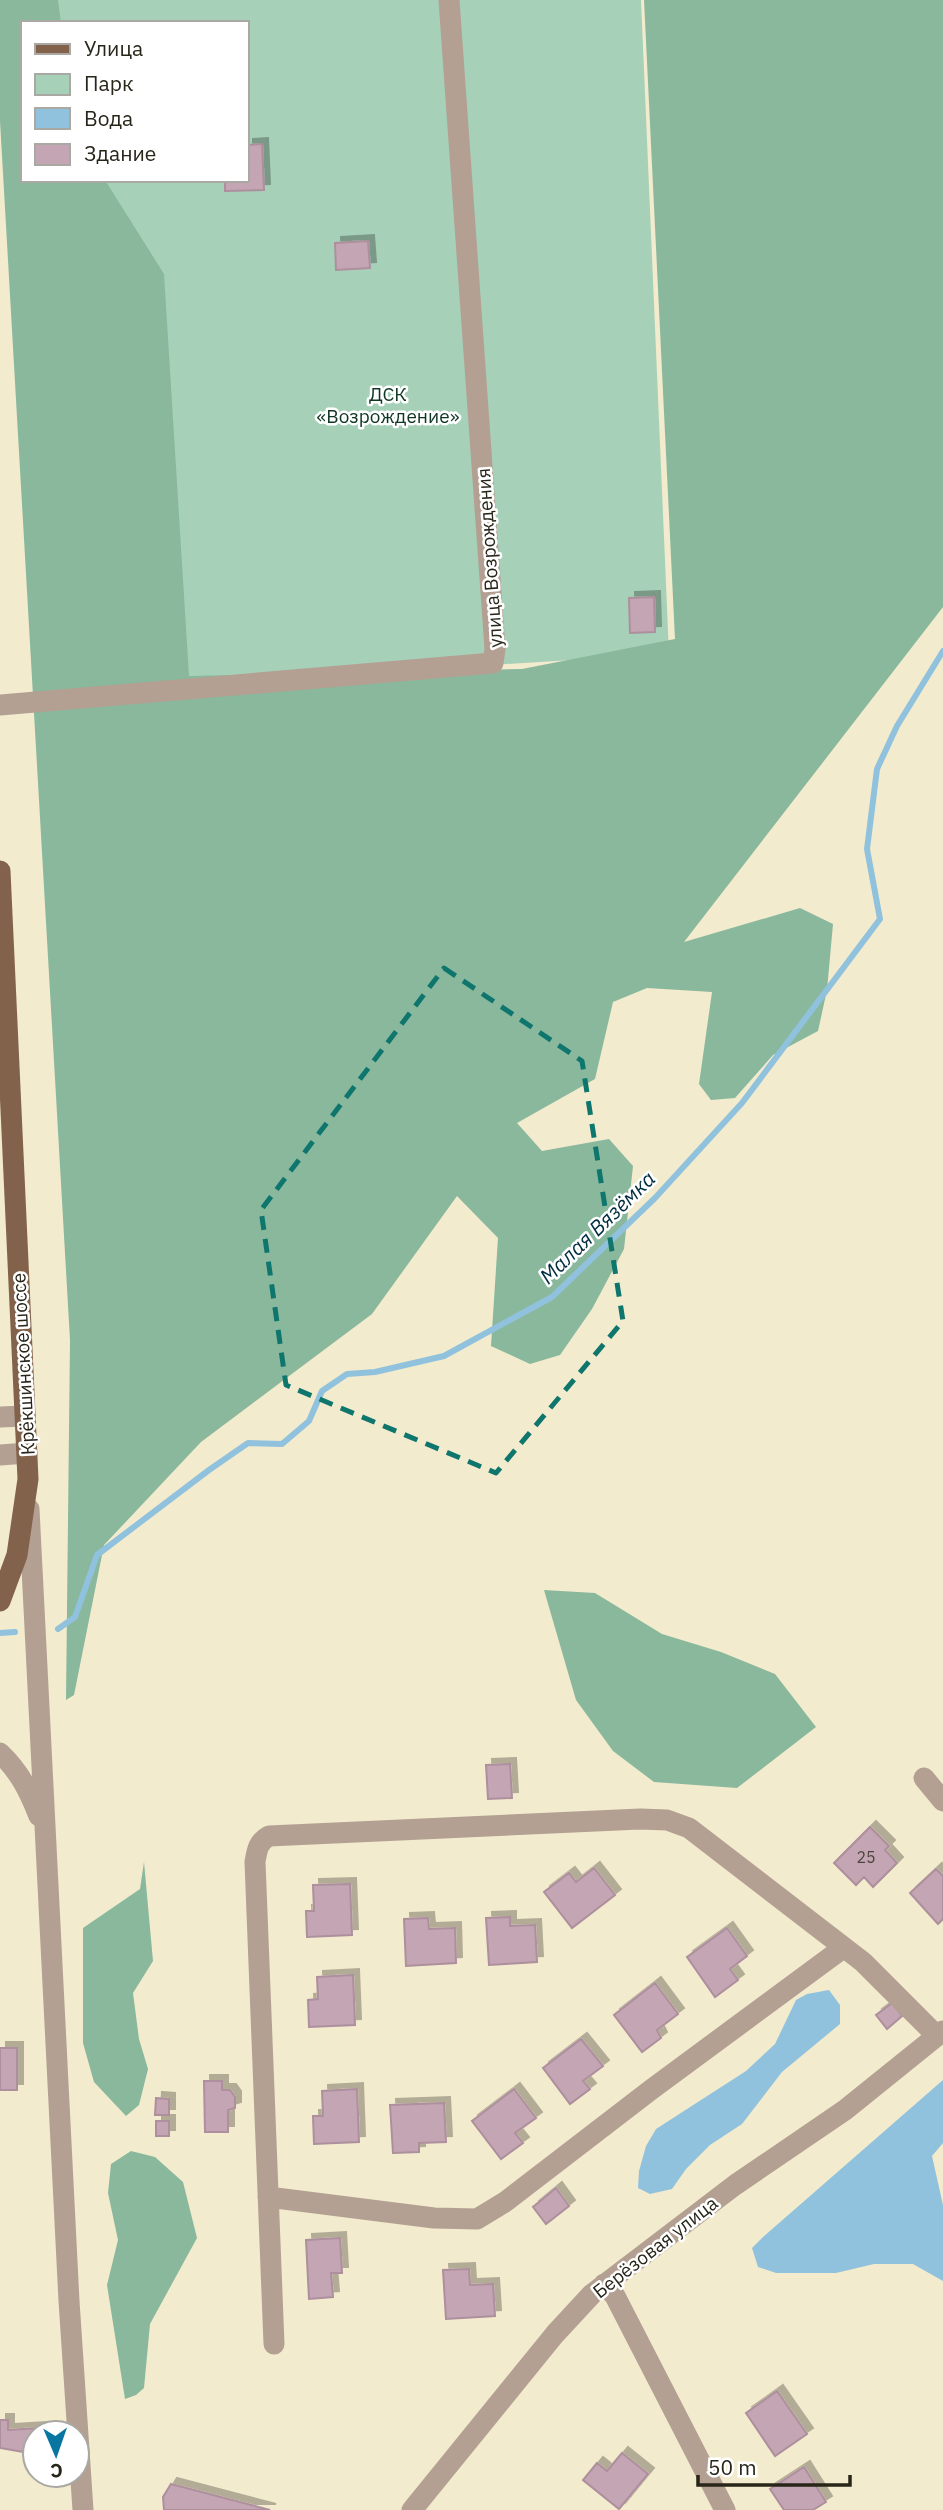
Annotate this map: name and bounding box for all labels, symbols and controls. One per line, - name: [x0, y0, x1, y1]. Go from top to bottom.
- legend: [21, 21, 248, 182]
- text: Улица: [84, 34, 143, 62]
- text: Парк: [84, 69, 134, 97]
- text: Вода: [84, 104, 133, 132]
- text: Здание: [84, 139, 156, 167]
- park label: ДСК «Возрождение»: [317, 382, 460, 428]
- street label: улица Возрождения: [471, 467, 507, 649]
- water label: Малая Вязёмка: [533, 1164, 661, 1290]
- street label: Крёкшинское шоссе: [6, 1272, 40, 1456]
- house number: 25: [856, 1847, 876, 1867]
- street label: Берёзовая улица: [588, 2191, 722, 2303]
- north arrow: [21, 2419, 91, 2489]
- scale bar: [698, 2444, 850, 2488]
- text: 50 m: [708, 2453, 757, 2481]
- text: С: [50, 2459, 63, 2483]

